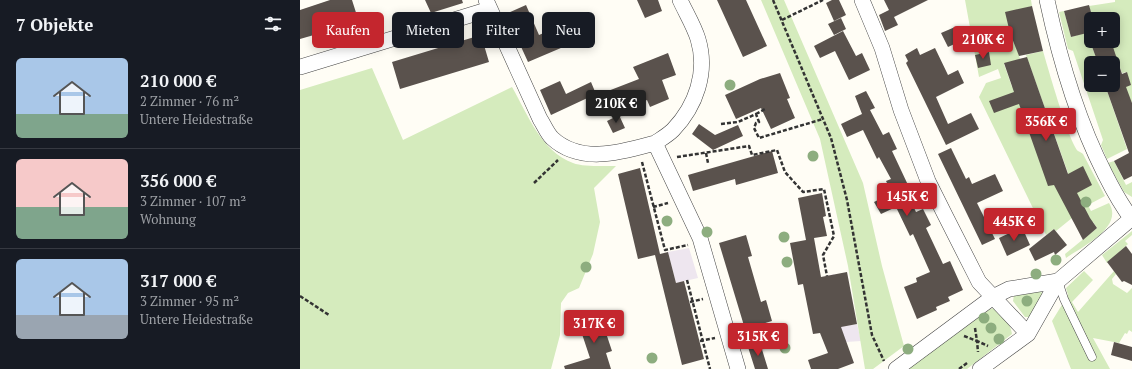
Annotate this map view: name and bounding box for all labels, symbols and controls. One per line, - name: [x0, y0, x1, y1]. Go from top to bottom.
- chip: Kaufen: [312, 12, 384, 48]
- chip: Mieten: [392, 12, 464, 48]
- chip: Filter: [472, 12, 534, 48]
- chip: Neu: [542, 12, 595, 48]
- map controls: [1084, 12, 1120, 92]
- button: +: [1084, 12, 1120, 48]
- text: 7 Objekte: [16, 13, 93, 36]
- icon: filters: [262, 13, 284, 35]
- pin: 210K €: [950, 26, 1016, 60]
- text: 210K €: [962, 30, 1004, 48]
- button: −: [1084, 56, 1120, 92]
- text: 210 000 €: [140, 69, 216, 92]
- icon: home: [48, 74, 96, 122]
- pin: 210K €: [583, 90, 649, 124]
- text: 2 Zimmer · 76 m²: [140, 92, 239, 110]
- text: 210K €: [595, 94, 637, 112]
- pin: 356K €: [1013, 108, 1079, 142]
- text: Untere Heidestraße: [140, 110, 253, 128]
- text: 356K €: [1025, 112, 1067, 130]
- text: 356 000 €: [140, 169, 216, 192]
- icon: home: [48, 175, 96, 223]
- pin: 145K €: [874, 183, 940, 217]
- text: 145K €: [886, 187, 928, 205]
- text: 3 Zimmer · 107 m²: [140, 192, 246, 210]
- pin: 445K €: [981, 208, 1047, 242]
- text: Wohnung: [140, 210, 196, 228]
- text: 445K €: [993, 212, 1035, 230]
- text: 317 000 €: [140, 269, 216, 292]
- icon: home: [48, 275, 96, 323]
- text: 3 Zimmer · 95 m²: [140, 292, 239, 310]
- text: Untere Heidestraße: [140, 310, 253, 328]
- pin: 317K €: [561, 310, 627, 344]
- text: 317K €: [573, 314, 615, 332]
- pin: 315K €: [725, 323, 791, 357]
- text: 315K €: [737, 327, 779, 345]

